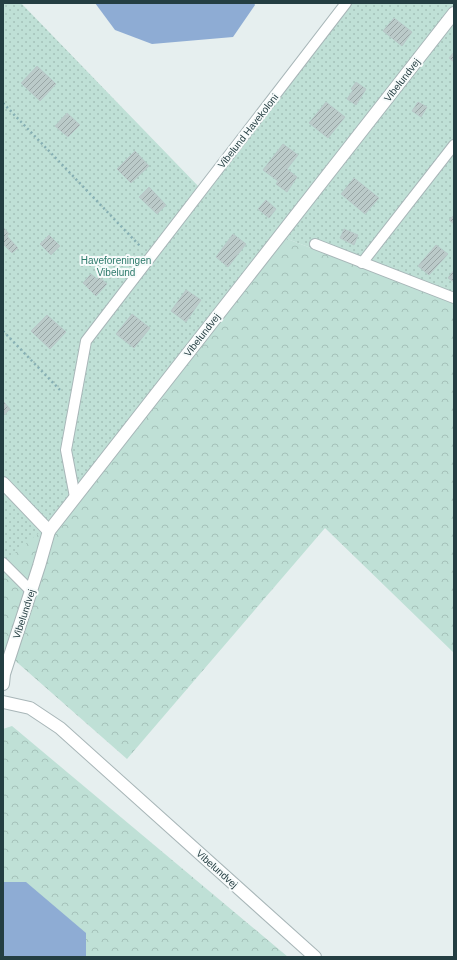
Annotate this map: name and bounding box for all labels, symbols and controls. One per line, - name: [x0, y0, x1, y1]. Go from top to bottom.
- street label: Vibelundvej: [382, 56, 422, 104]
- street label: Vibelund Havekoloni: [216, 92, 280, 170]
- park label: Haveforeningen Vibelund: [81, 255, 151, 278]
- street label: Vibelundvej: [182, 311, 222, 359]
- street label: Vibelundvej: [11, 588, 37, 640]
- street label: Vibelundvej: [194, 848, 240, 890]

